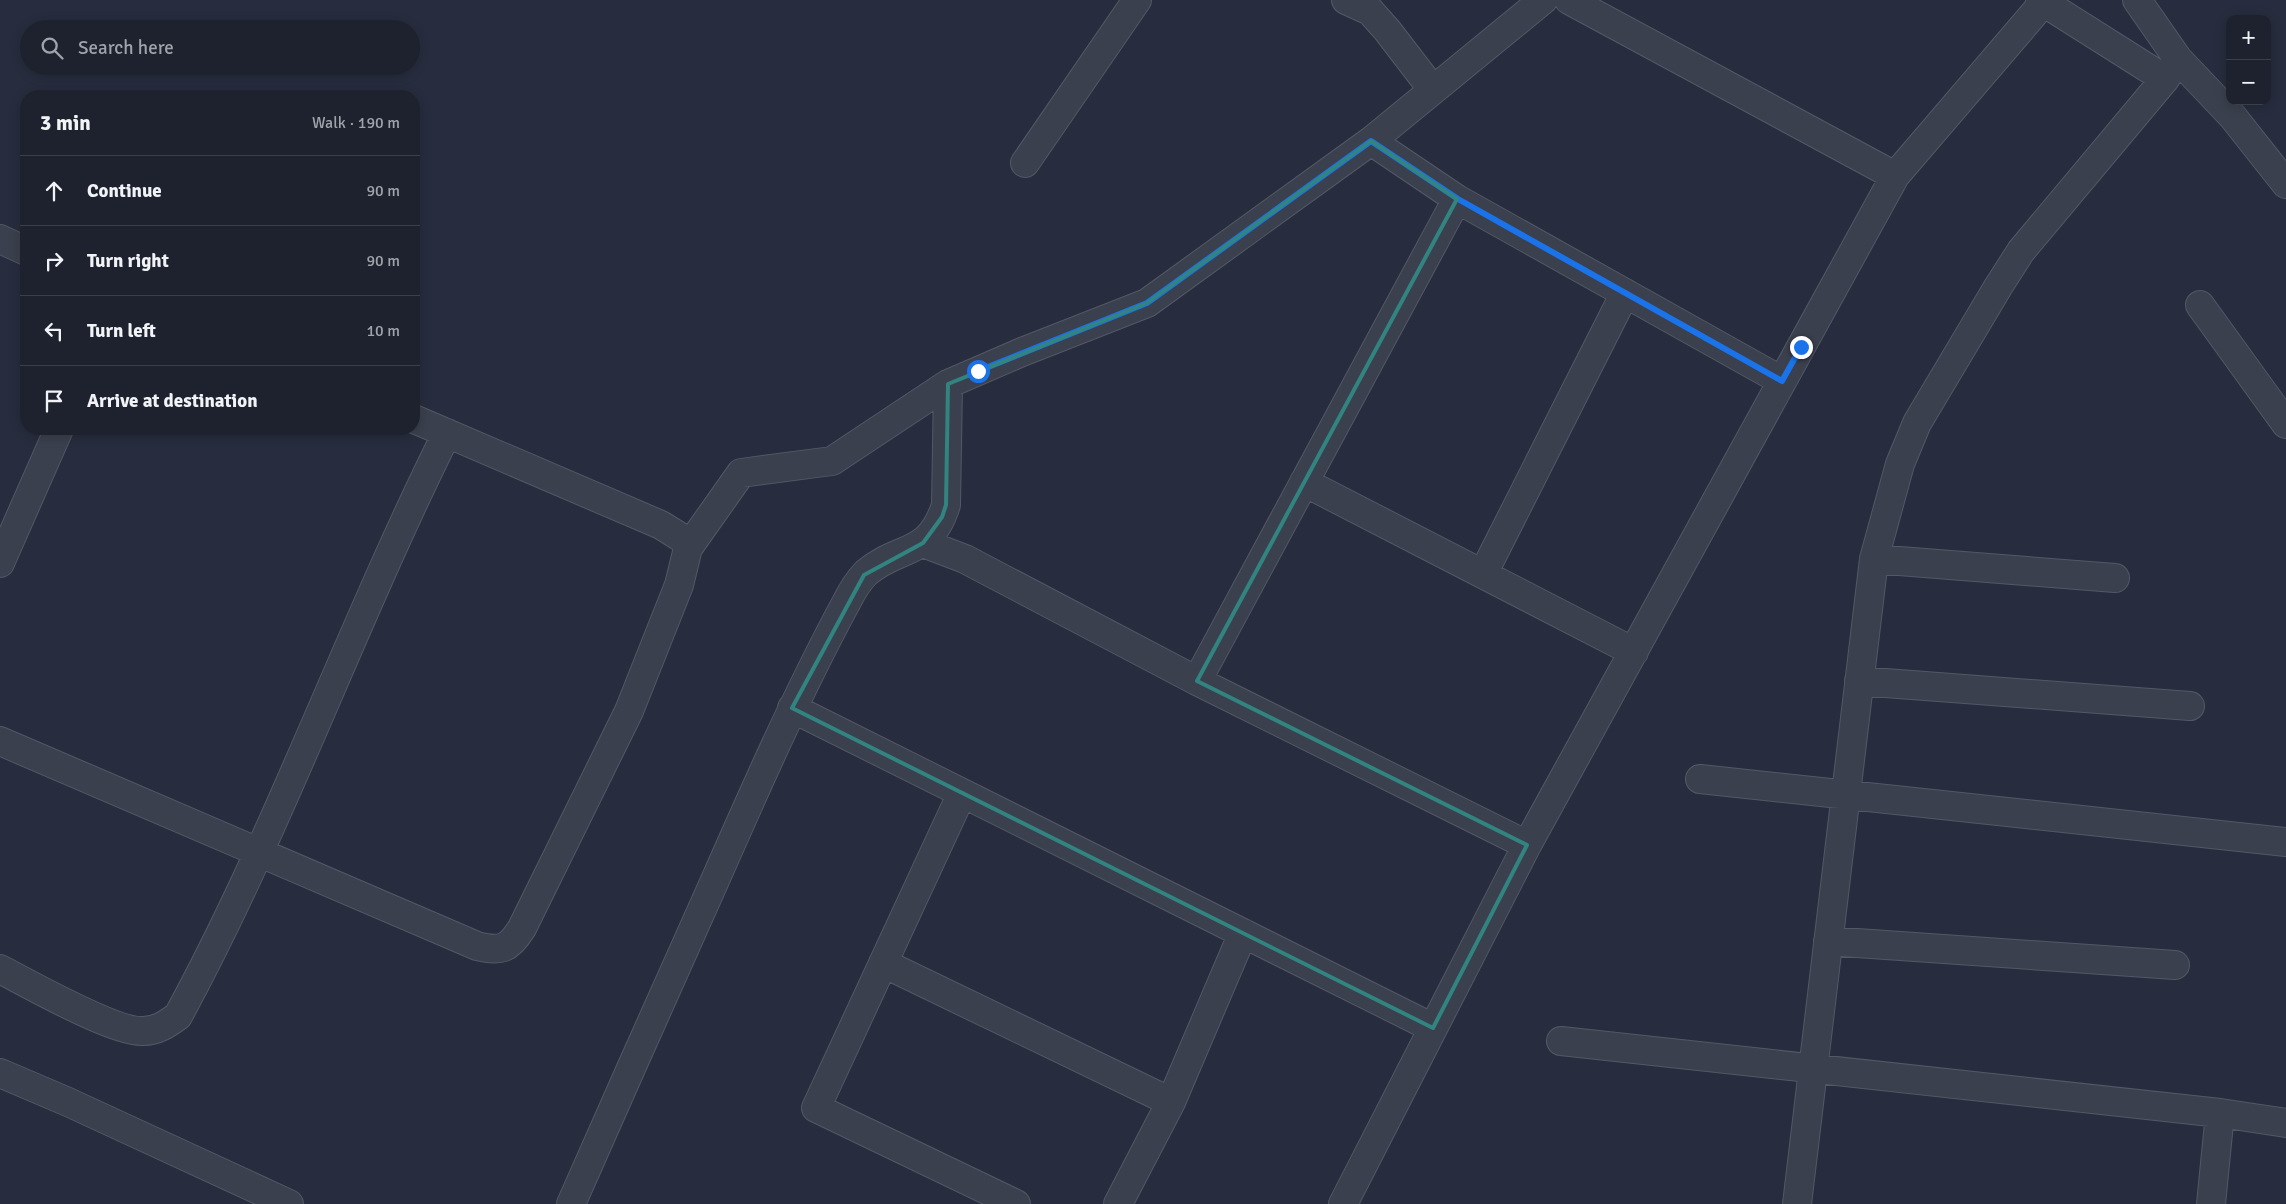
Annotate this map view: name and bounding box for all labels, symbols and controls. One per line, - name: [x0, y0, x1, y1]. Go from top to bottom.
- map controls: [2226, 15, 2271, 105]
- button: +: [2226, 15, 2271, 60]
- search box: [20, 20, 420, 75]
- icon: search: [38, 34, 66, 62]
- text: Search here: [78, 36, 174, 60]
- button: −: [2226, 60, 2271, 105]
- text: 3 min: [40, 110, 91, 136]
- text: Walk · 190 m: [312, 113, 400, 133]
- icon: ahead: [40, 177, 68, 205]
- text: Continue: [87, 179, 162, 203]
- text: 90 m: [366, 181, 400, 201]
- icon: right: [40, 247, 68, 275]
- text: Turn right: [87, 249, 169, 273]
- text: 90 m: [366, 251, 400, 271]
- icon: left: [40, 317, 68, 345]
- text: Turn left: [87, 319, 156, 343]
- text: 10 m: [366, 321, 400, 341]
- route end: [1790, 336, 1813, 359]
- route start: [967, 360, 990, 383]
- icon: arrive: [40, 387, 68, 415]
- text: Arrive at destination: [87, 389, 258, 413]

